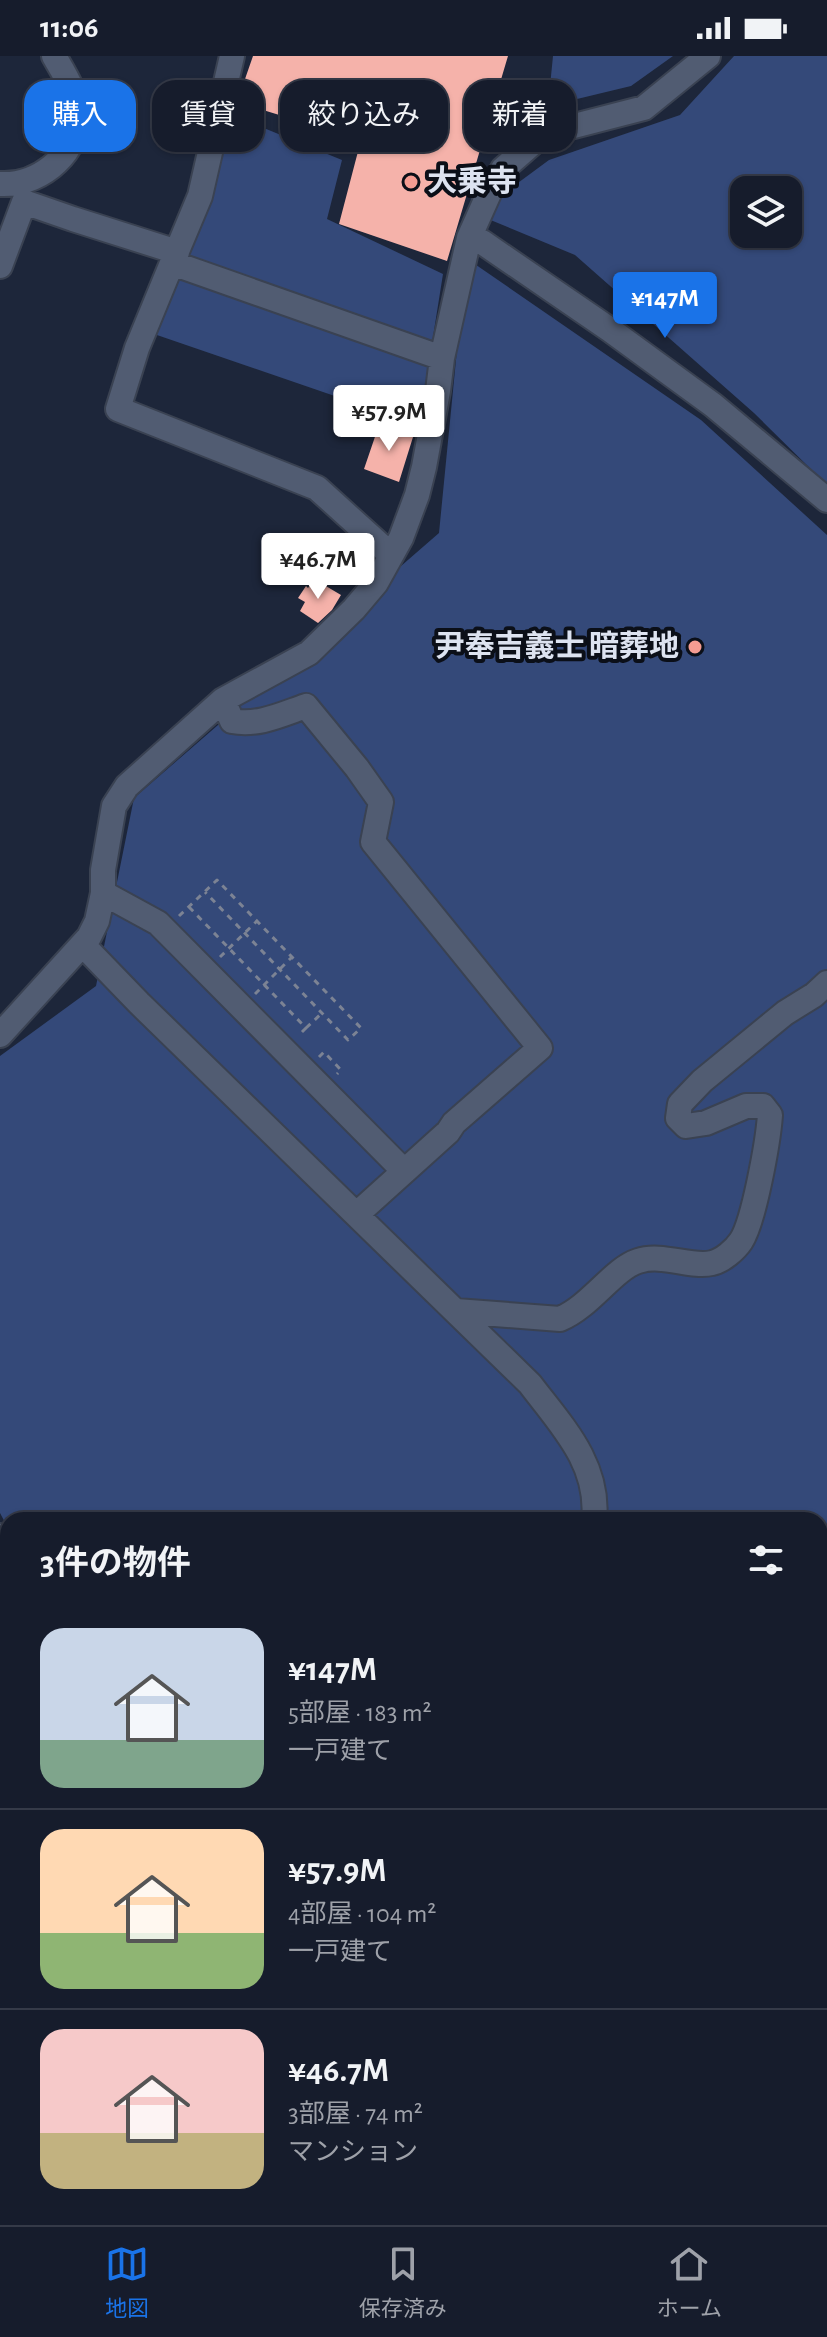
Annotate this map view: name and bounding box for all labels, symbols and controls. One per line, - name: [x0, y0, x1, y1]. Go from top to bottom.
- text: 11:06: [40, 13, 99, 43]
- chip: 購入: [24, 80, 136, 152]
- chip: 賃貸: [152, 80, 264, 152]
- chip: 絞り込み: [280, 80, 448, 152]
- chip: 新着: [464, 80, 576, 152]
- place label: 大乗寺: [427, 165, 517, 197]
- marker: 大乗寺: [402, 173, 420, 191]
- map controls: [730, 176, 802, 248]
- button: layers: [730, 176, 802, 248]
- pin: ¥147M: [609, 272, 721, 340]
- text: ¥147M: [631, 285, 699, 311]
- pin: ¥57.9M: [324, 385, 454, 453]
- text: ¥57.9M: [351, 398, 427, 424]
- pin: ¥46.7M: [253, 533, 383, 601]
- text: ¥46.7M: [279, 546, 357, 572]
- place label: 尹奉吉義士 暗葬地: [434, 630, 679, 662]
- marker: 尹奉吉義士 暗葬地: [686, 638, 704, 656]
- icon: filters: [744, 1538, 788, 1582]
- text: 3件の物件: [40, 1547, 191, 1581]
- text: ¥147M: [288, 1653, 377, 1687]
- icon: home: [104, 1660, 200, 1756]
- text: 5部屋 · 183 m²: [288, 1700, 432, 1726]
- text: 一戸建て: [288, 1738, 392, 1764]
- text: ¥57.9M: [288, 1854, 387, 1888]
- icon: home: [104, 1861, 200, 1957]
- text: 4部屋 · 104 m²: [288, 1901, 436, 1927]
- text: 一戸建て: [288, 1939, 392, 1965]
- text: ¥46.7M: [288, 2054, 389, 2088]
- icon: home: [104, 2061, 200, 2157]
- text: 3部屋 · 74 m²: [288, 2101, 423, 2127]
- text: マンション: [288, 2139, 418, 2165]
- tab: 地図: [105, 2242, 149, 2322]
- tab: 保存済み: [359, 2242, 447, 2322]
- tab: ホーム: [657, 2242, 722, 2322]

